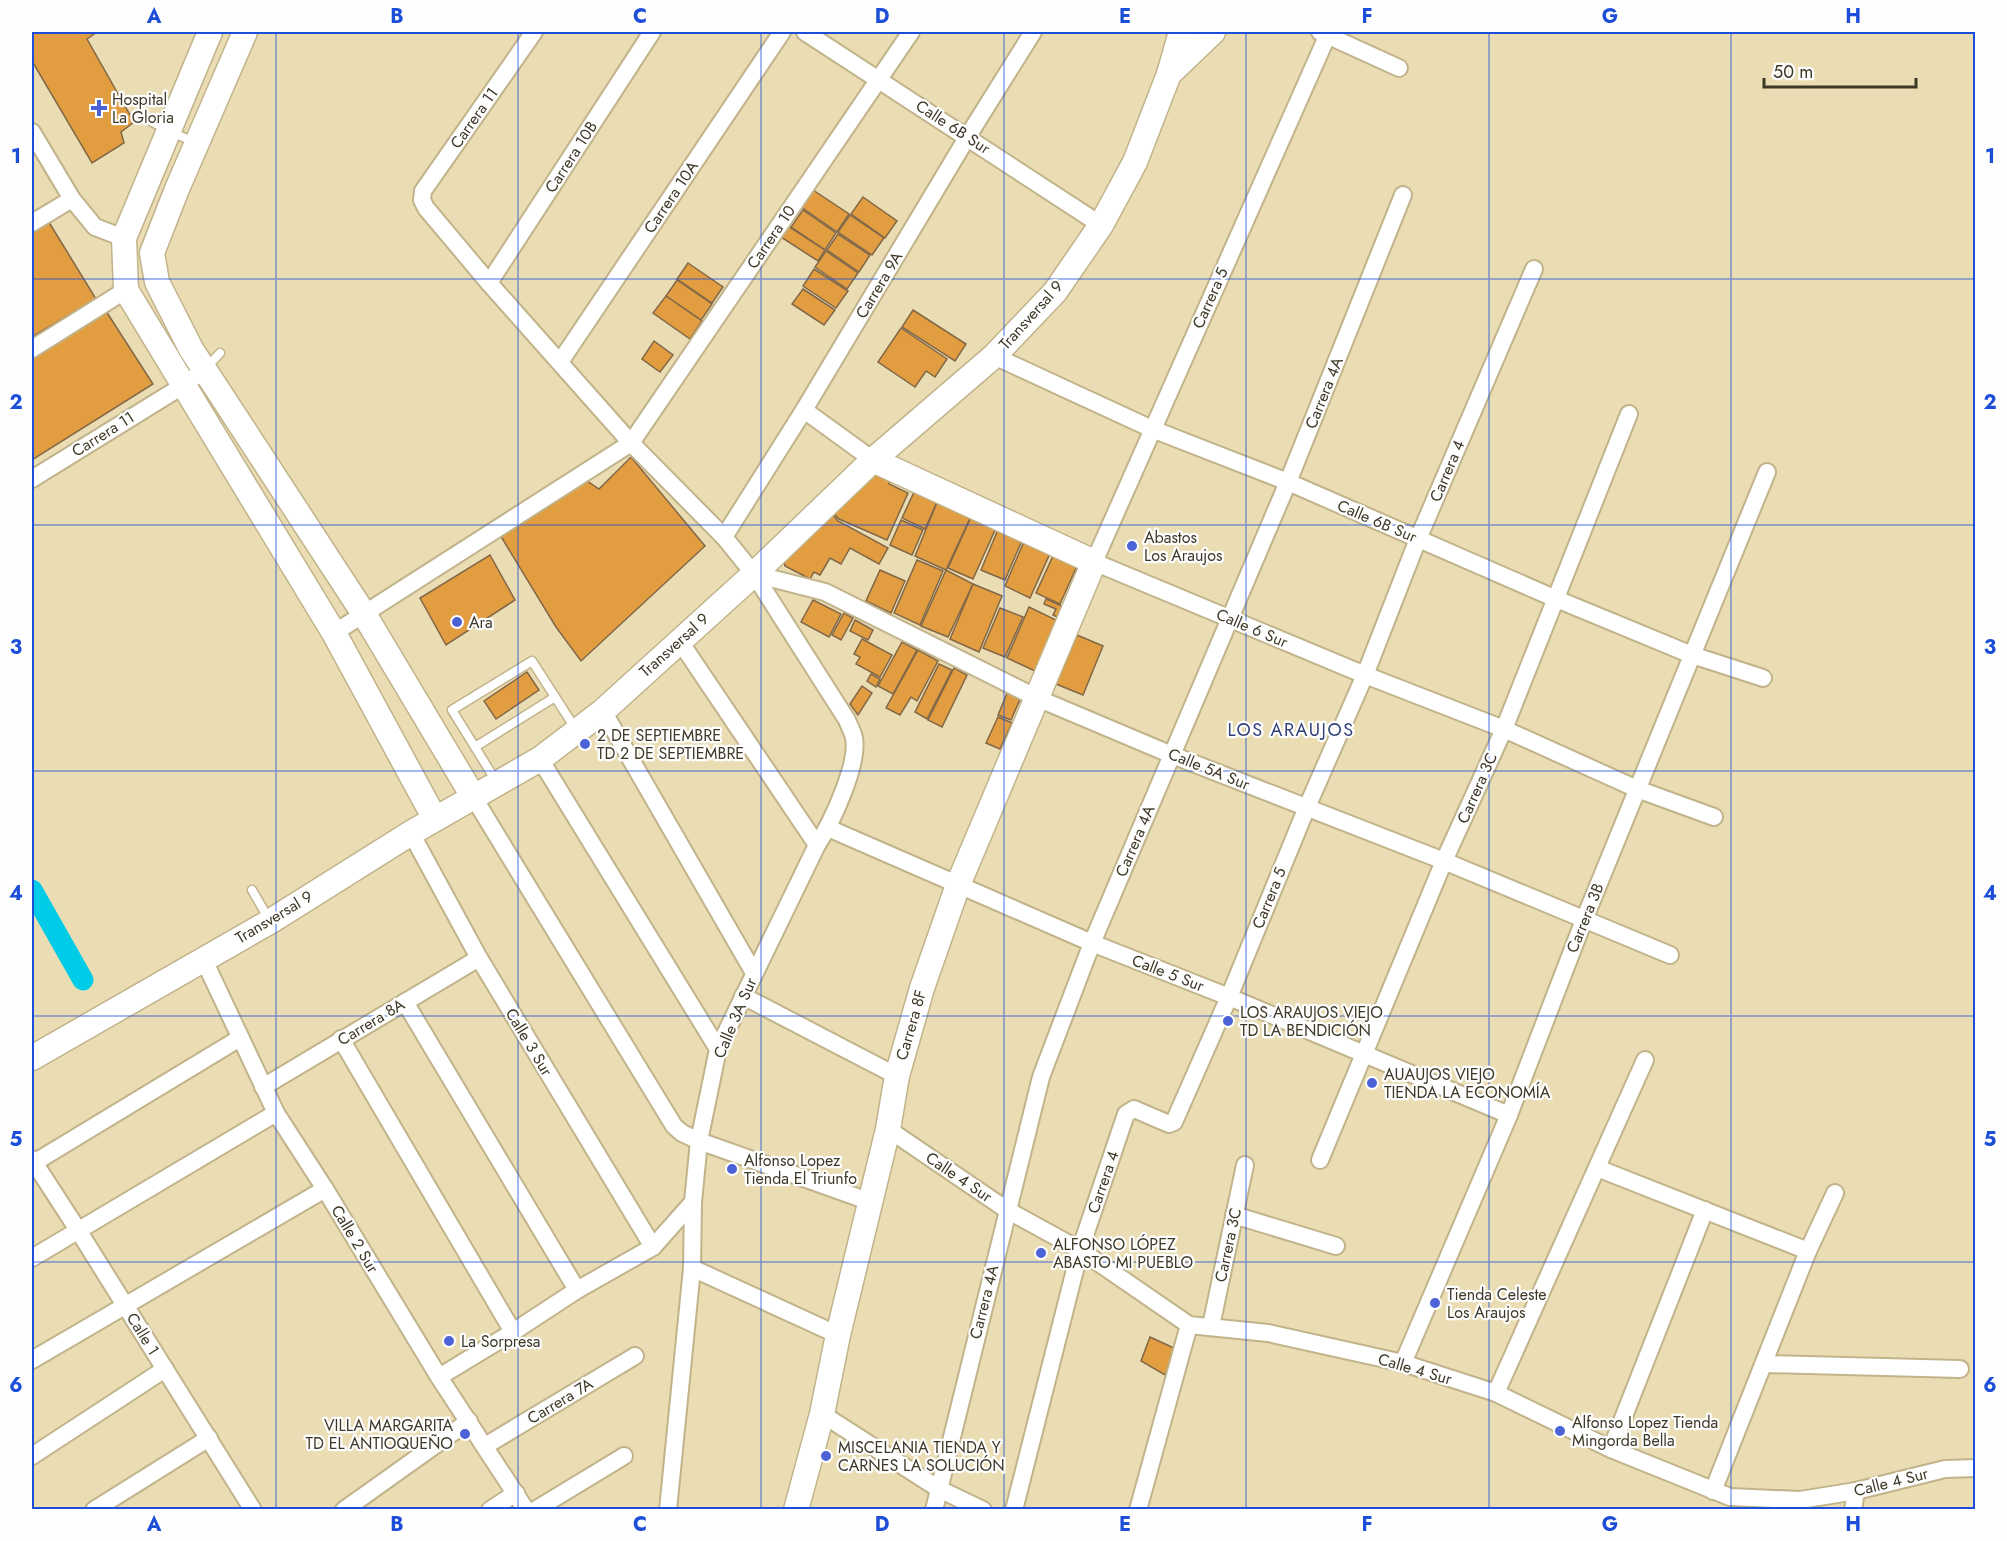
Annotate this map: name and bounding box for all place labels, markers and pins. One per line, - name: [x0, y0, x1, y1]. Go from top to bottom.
- place label: Hospital La Gloria: [112, 88, 174, 129]
- marker: Hospital La Gloria: [90, 99, 108, 117]
- place label: Abastos Los Araujos: [1144, 526, 1223, 567]
- marker: Abastos Los Araujos: [1125, 539, 1139, 553]
- place label: Ara: [469, 611, 493, 634]
- marker: Ara: [450, 615, 464, 629]
- place label: 2 DE SEPTIEMBRE TD 2 DE SEPTIEMBRE: [597, 724, 744, 765]
- marker: 2 DE SEPTIEMBRE TD 2 DE SEPTIEMBRE: [578, 737, 592, 751]
- place label: LOS ARAUJOS VIEJO TD LA BENDICIÓN: [1240, 1001, 1383, 1042]
- marker: LOS ARAUJOS VIEJO TD LA BENDICIÓN: [1221, 1014, 1235, 1028]
- place label: AUAUJOS VIEJO TIENDA LA ECONOMÍA: [1384, 1063, 1551, 1104]
- marker: AUAUJOS VIEJO TIENDA LA ECONOMÍA: [1365, 1076, 1379, 1090]
- place label: Alfonso Lopez Tienda El Triunfo: [744, 1149, 857, 1190]
- marker: Alfonso Lopez Tienda El Triunfo: [725, 1162, 739, 1176]
- place label: ALFONSO LÓPEZ ABASTO MI PUEBLO: [1053, 1233, 1193, 1274]
- marker: ALFONSO LÓPEZ ABASTO MI PUEBLO: [1034, 1246, 1048, 1260]
- place label: Tienda Celeste Los Araujos: [1447, 1283, 1547, 1324]
- marker: Tienda Celeste Los Araujos: [1428, 1296, 1442, 1310]
- place label: La Sorpresa: [461, 1330, 540, 1353]
- marker: La Sorpresa: [442, 1334, 456, 1348]
- place label: Alfonso Lopez Tienda Mingorda Bella: [1572, 1411, 1718, 1452]
- place label: VILLA MARGARITA TD EL ANTIOQUEÑO: [306, 1414, 453, 1455]
- marker: Alfonso Lopez Tienda Mingorda Bella: [1553, 1424, 1567, 1438]
- marker: VILLA MARGARITA TD EL ANTIOQUEÑO: [458, 1427, 472, 1441]
- place label: MISCELANIA TIENDA Y CARNES LA SOLUCIÓN: [838, 1436, 1005, 1477]
- marker: MISCELANIA TIENDA Y CARNES LA SOLUCIÓN: [819, 1449, 833, 1463]

